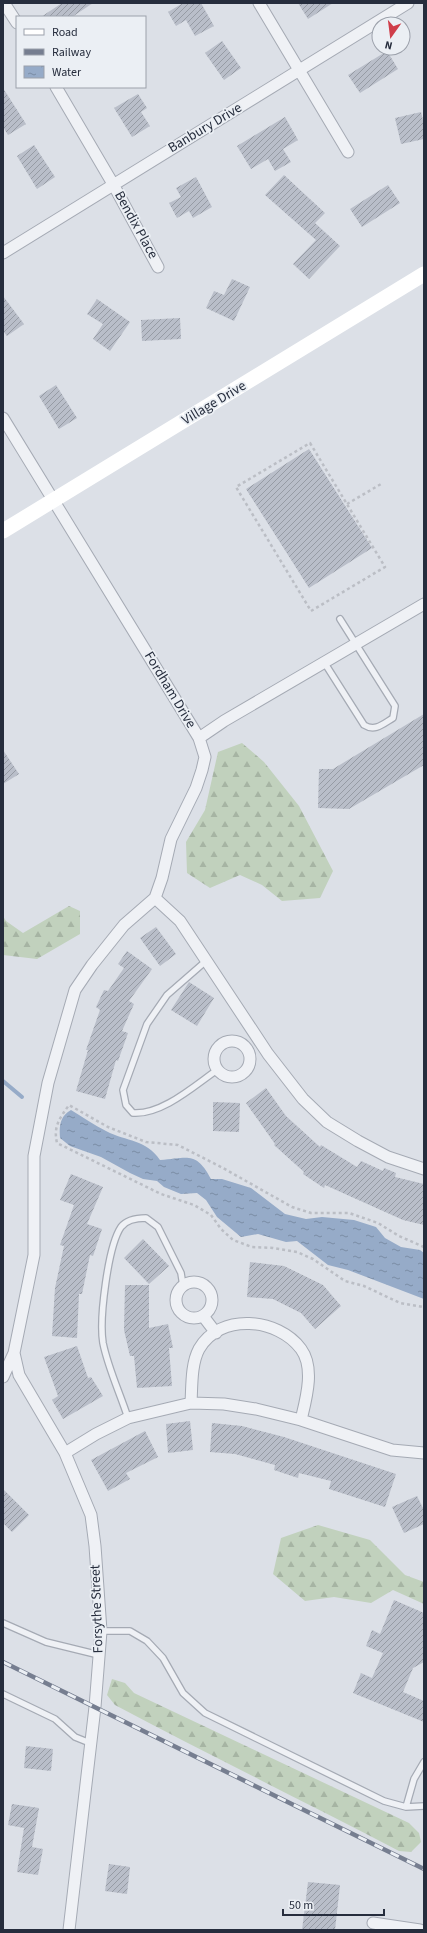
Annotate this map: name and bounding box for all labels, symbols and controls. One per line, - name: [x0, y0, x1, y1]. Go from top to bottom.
- legend: [16, 16, 146, 88]
- north arrow: [371, 16, 411, 56]
- text: Road: [52, 24, 78, 41]
- text: N: [383, 37, 394, 53]
- text: Railway: [52, 44, 91, 61]
- text: Water: [52, 64, 82, 81]
- street label: Banbury Drive: [164, 98, 246, 158]
- street label: Bendix Place: [109, 187, 163, 263]
- street label: Village Drive: [178, 376, 250, 430]
- street label: Fordham Drive: [139, 648, 201, 732]
- street label: Forsythe Street: [85, 1564, 109, 1654]
- scale bar: [283, 1891, 384, 1917]
- text: 50 m: [289, 1897, 313, 1914]

